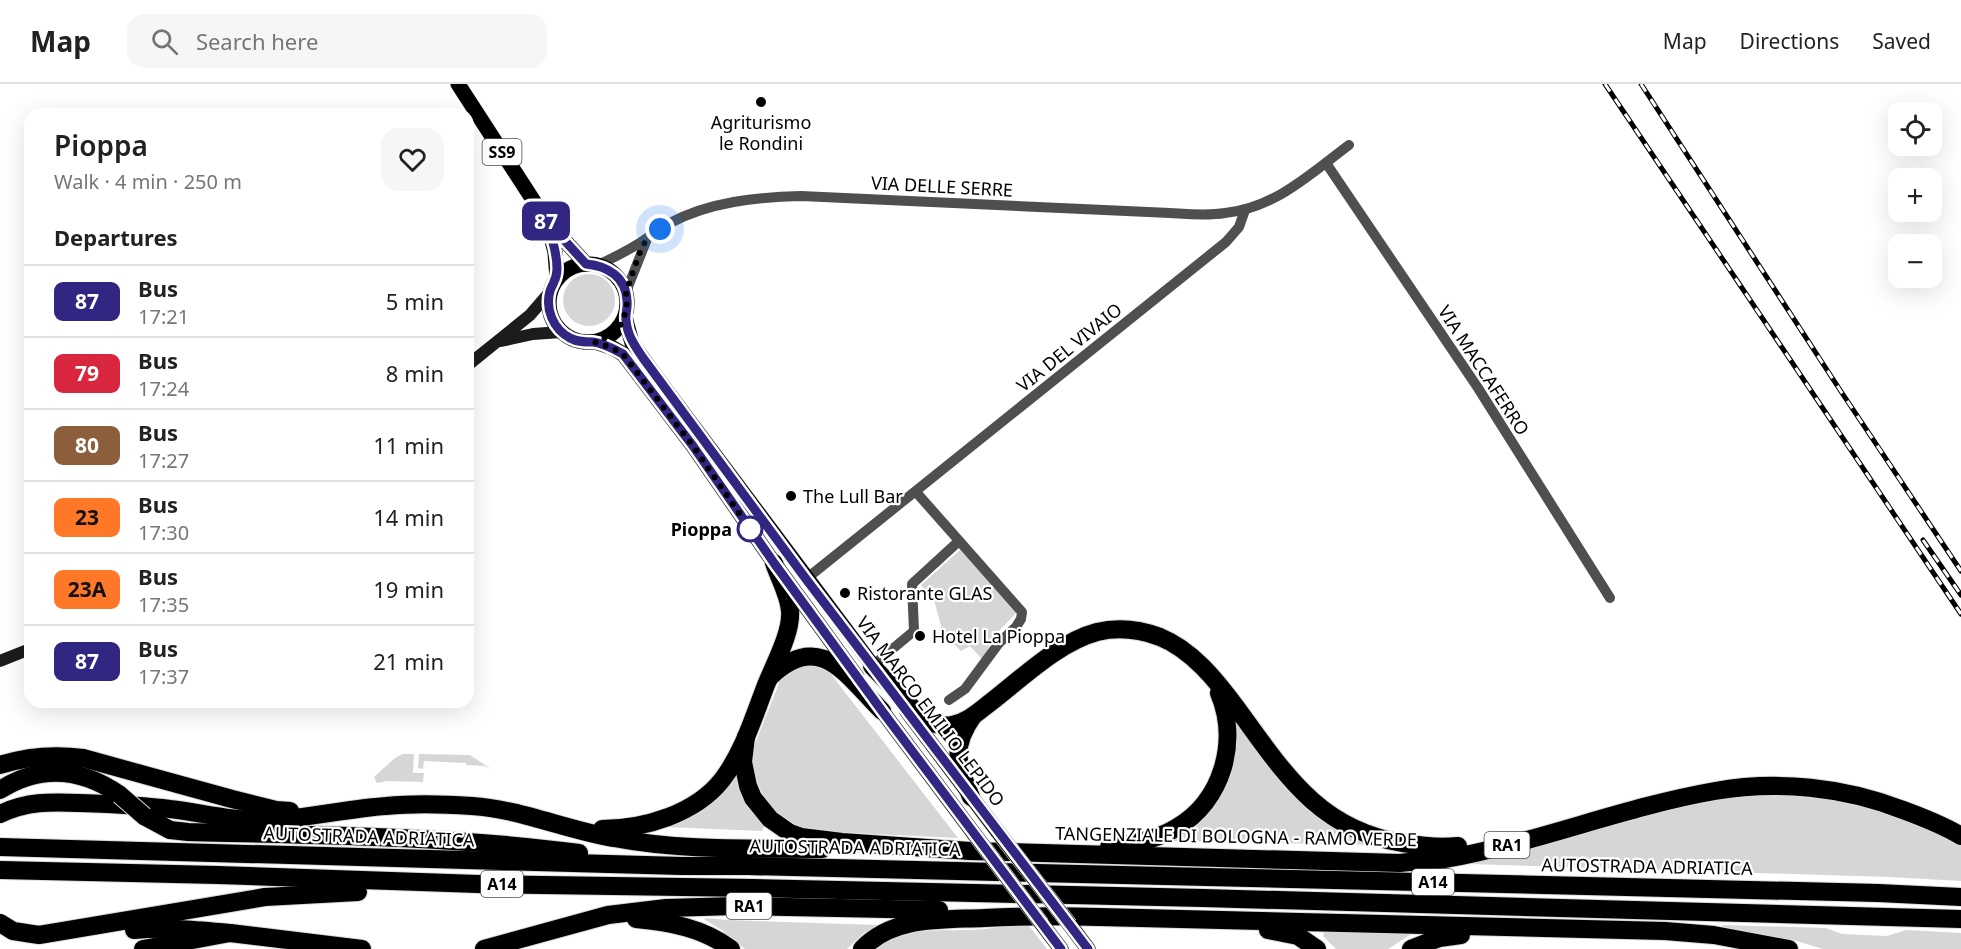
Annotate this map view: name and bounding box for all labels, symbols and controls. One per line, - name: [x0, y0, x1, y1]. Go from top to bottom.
- search box: [127, 14, 547, 68]
- text: Map: [30, 22, 91, 60]
- icon: search: [148, 25, 181, 58]
- text: Search here: [196, 26, 318, 56]
- text: Map: [1663, 27, 1707, 55]
- text: Directions: [1740, 27, 1839, 55]
- text: Saved: [1872, 27, 1931, 55]
- marker: Agriturismo le Rondini: [754, 95, 768, 109]
- map controls: [1888, 102, 1942, 288]
- button: locate: [1888, 102, 1942, 156]
- place label: Agriturismo le Rondini: [711, 110, 811, 155]
- text: Pioppa: [54, 126, 148, 164]
- button: heart: [381, 128, 444, 191]
- road number: SS9: [482, 139, 522, 165]
- text: Walk · 4 min · 250 m: [54, 168, 242, 195]
- button: +: [1888, 168, 1942, 222]
- street label: VIA DELLE SERRE: [870, 170, 1014, 202]
- line badge: 87: [519, 202, 573, 240]
- text: 87: [534, 207, 558, 235]
- your location: [645, 214, 675, 244]
- text: Departures: [54, 222, 178, 252]
- button: −: [1888, 234, 1942, 288]
- text: Bus: [138, 273, 178, 303]
- text: 5 min: [386, 286, 444, 316]
- text: 87: [75, 287, 99, 315]
- street label: VIA DEL VIVAIO: [1011, 297, 1127, 397]
- street label: VIA MACCAFERRO: [1433, 300, 1535, 440]
- text: 17:21: [138, 303, 189, 330]
- text: Bus: [138, 345, 178, 375]
- text: 8 min: [386, 358, 444, 388]
- text: 79: [75, 359, 99, 387]
- text: 17:24: [138, 375, 189, 402]
- text: Bus: [138, 417, 178, 447]
- text: 11 min: [373, 430, 444, 460]
- text: 80: [75, 431, 99, 459]
- text: 17:27: [138, 447, 189, 474]
- place label: The Lull Bar: [803, 484, 903, 508]
- text: Bus: [138, 489, 178, 519]
- marker: The Lull Bar: [784, 489, 798, 503]
- text: 14 min: [373, 502, 444, 532]
- text: 23: [75, 503, 99, 531]
- marker: Pioppa: [737, 516, 763, 542]
- place label: Pioppa: [671, 517, 732, 541]
- text: 17:30: [138, 519, 189, 546]
- text: Bus: [138, 561, 178, 591]
- text: 19 min: [373, 574, 444, 604]
- text: 23A: [68, 575, 106, 603]
- place label: Ristorante GLAS: [857, 581, 993, 605]
- marker: Ristorante GLAS: [838, 586, 852, 600]
- text: 17:35: [138, 591, 189, 618]
- street label: VIA MARCO EMILIO LEPIDO: [852, 611, 1010, 811]
- place label: Hotel La Pioppa: [932, 624, 1065, 648]
- marker: Hotel La Pioppa: [913, 629, 927, 643]
- text: Bus: [138, 633, 178, 663]
- text: 21 min: [373, 646, 444, 676]
- text: 87: [75, 647, 99, 675]
- text: 17:37: [138, 663, 189, 690]
- street label: AUTOSTRADA ADRIATICA: [263, 820, 475, 852]
- street label: TANGENZIALE DI BOLOGNA - RAMO VERDE: [1055, 821, 1417, 851]
- road number: RA1: [1484, 832, 1530, 858]
- street label: AUTOSTRADA ADRIATICA: [749, 833, 961, 861]
- street label: AUTOSTRADA ADRIATICA: [1541, 852, 1753, 880]
- road number: A14: [1412, 869, 1454, 895]
- road number: A14: [481, 871, 523, 897]
- road number: RA1: [726, 893, 771, 919]

